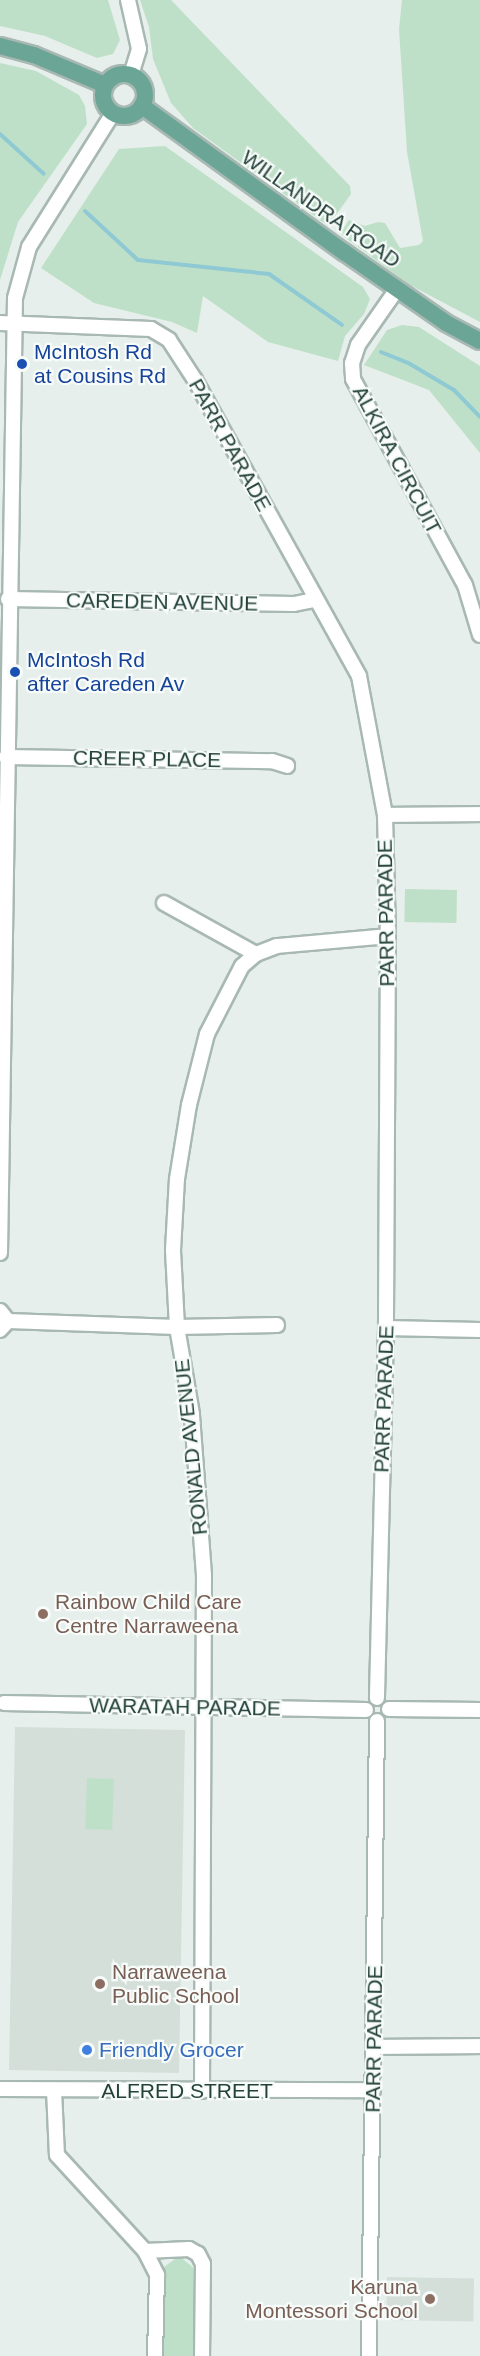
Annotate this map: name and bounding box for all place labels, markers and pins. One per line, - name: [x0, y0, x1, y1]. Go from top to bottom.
- place label: McIntosh Rd at Cousins Rd: [34, 339, 166, 389]
- marker: McIntosh Rd at Cousins Rd: [15, 357, 29, 371]
- place label: McIntosh Rd after Careden Av: [27, 647, 185, 697]
- marker: McIntosh Rd after Careden Av: [8, 665, 22, 679]
- place label: Rainbow Child Care Centre Narraweena: [55, 1589, 242, 1639]
- marker: Rainbow Child Care Centre Narraweena: [36, 1607, 50, 1621]
- place label: Narraweena Public School: [112, 1959, 239, 2009]
- marker: Narraweena Public School: [93, 1977, 107, 1991]
- place label: Friendly Grocer: [99, 2037, 244, 2063]
- marker: Friendly Grocer: [80, 2043, 94, 2057]
- place label: Karuna Montessori School: [245, 2274, 418, 2324]
- marker: Karuna Montessori School: [423, 2292, 437, 2306]

